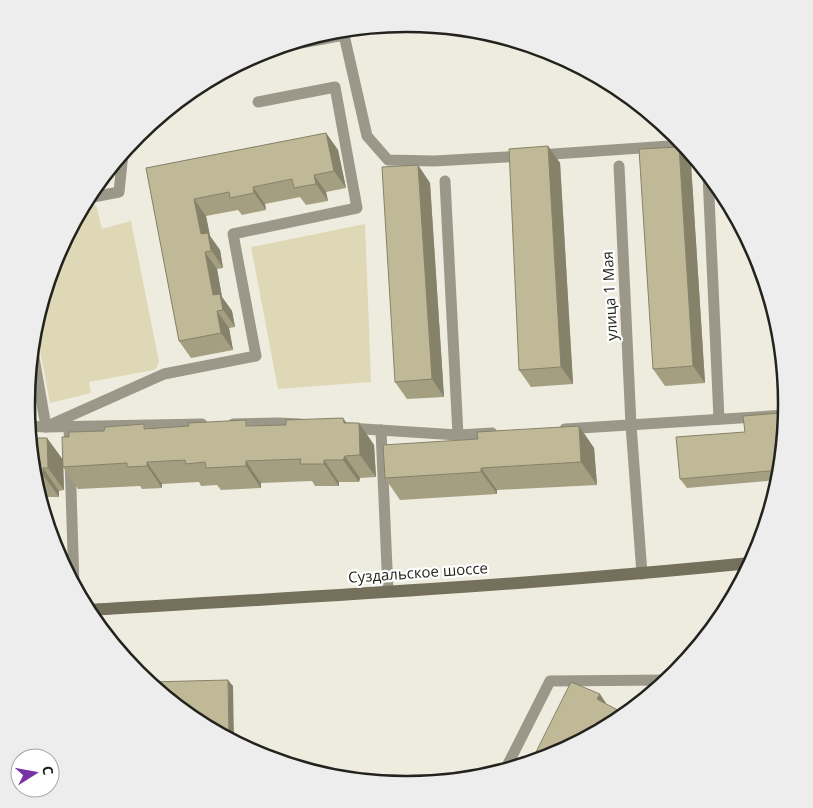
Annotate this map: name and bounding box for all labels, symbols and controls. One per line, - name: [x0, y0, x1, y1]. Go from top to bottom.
- street label: улица 1 Мая: [597, 251, 621, 341]
- street label: Суздальское шоссе: [347, 557, 488, 587]
- north arrow: [10, 748, 60, 798]
- text: С: [38, 764, 58, 777]

